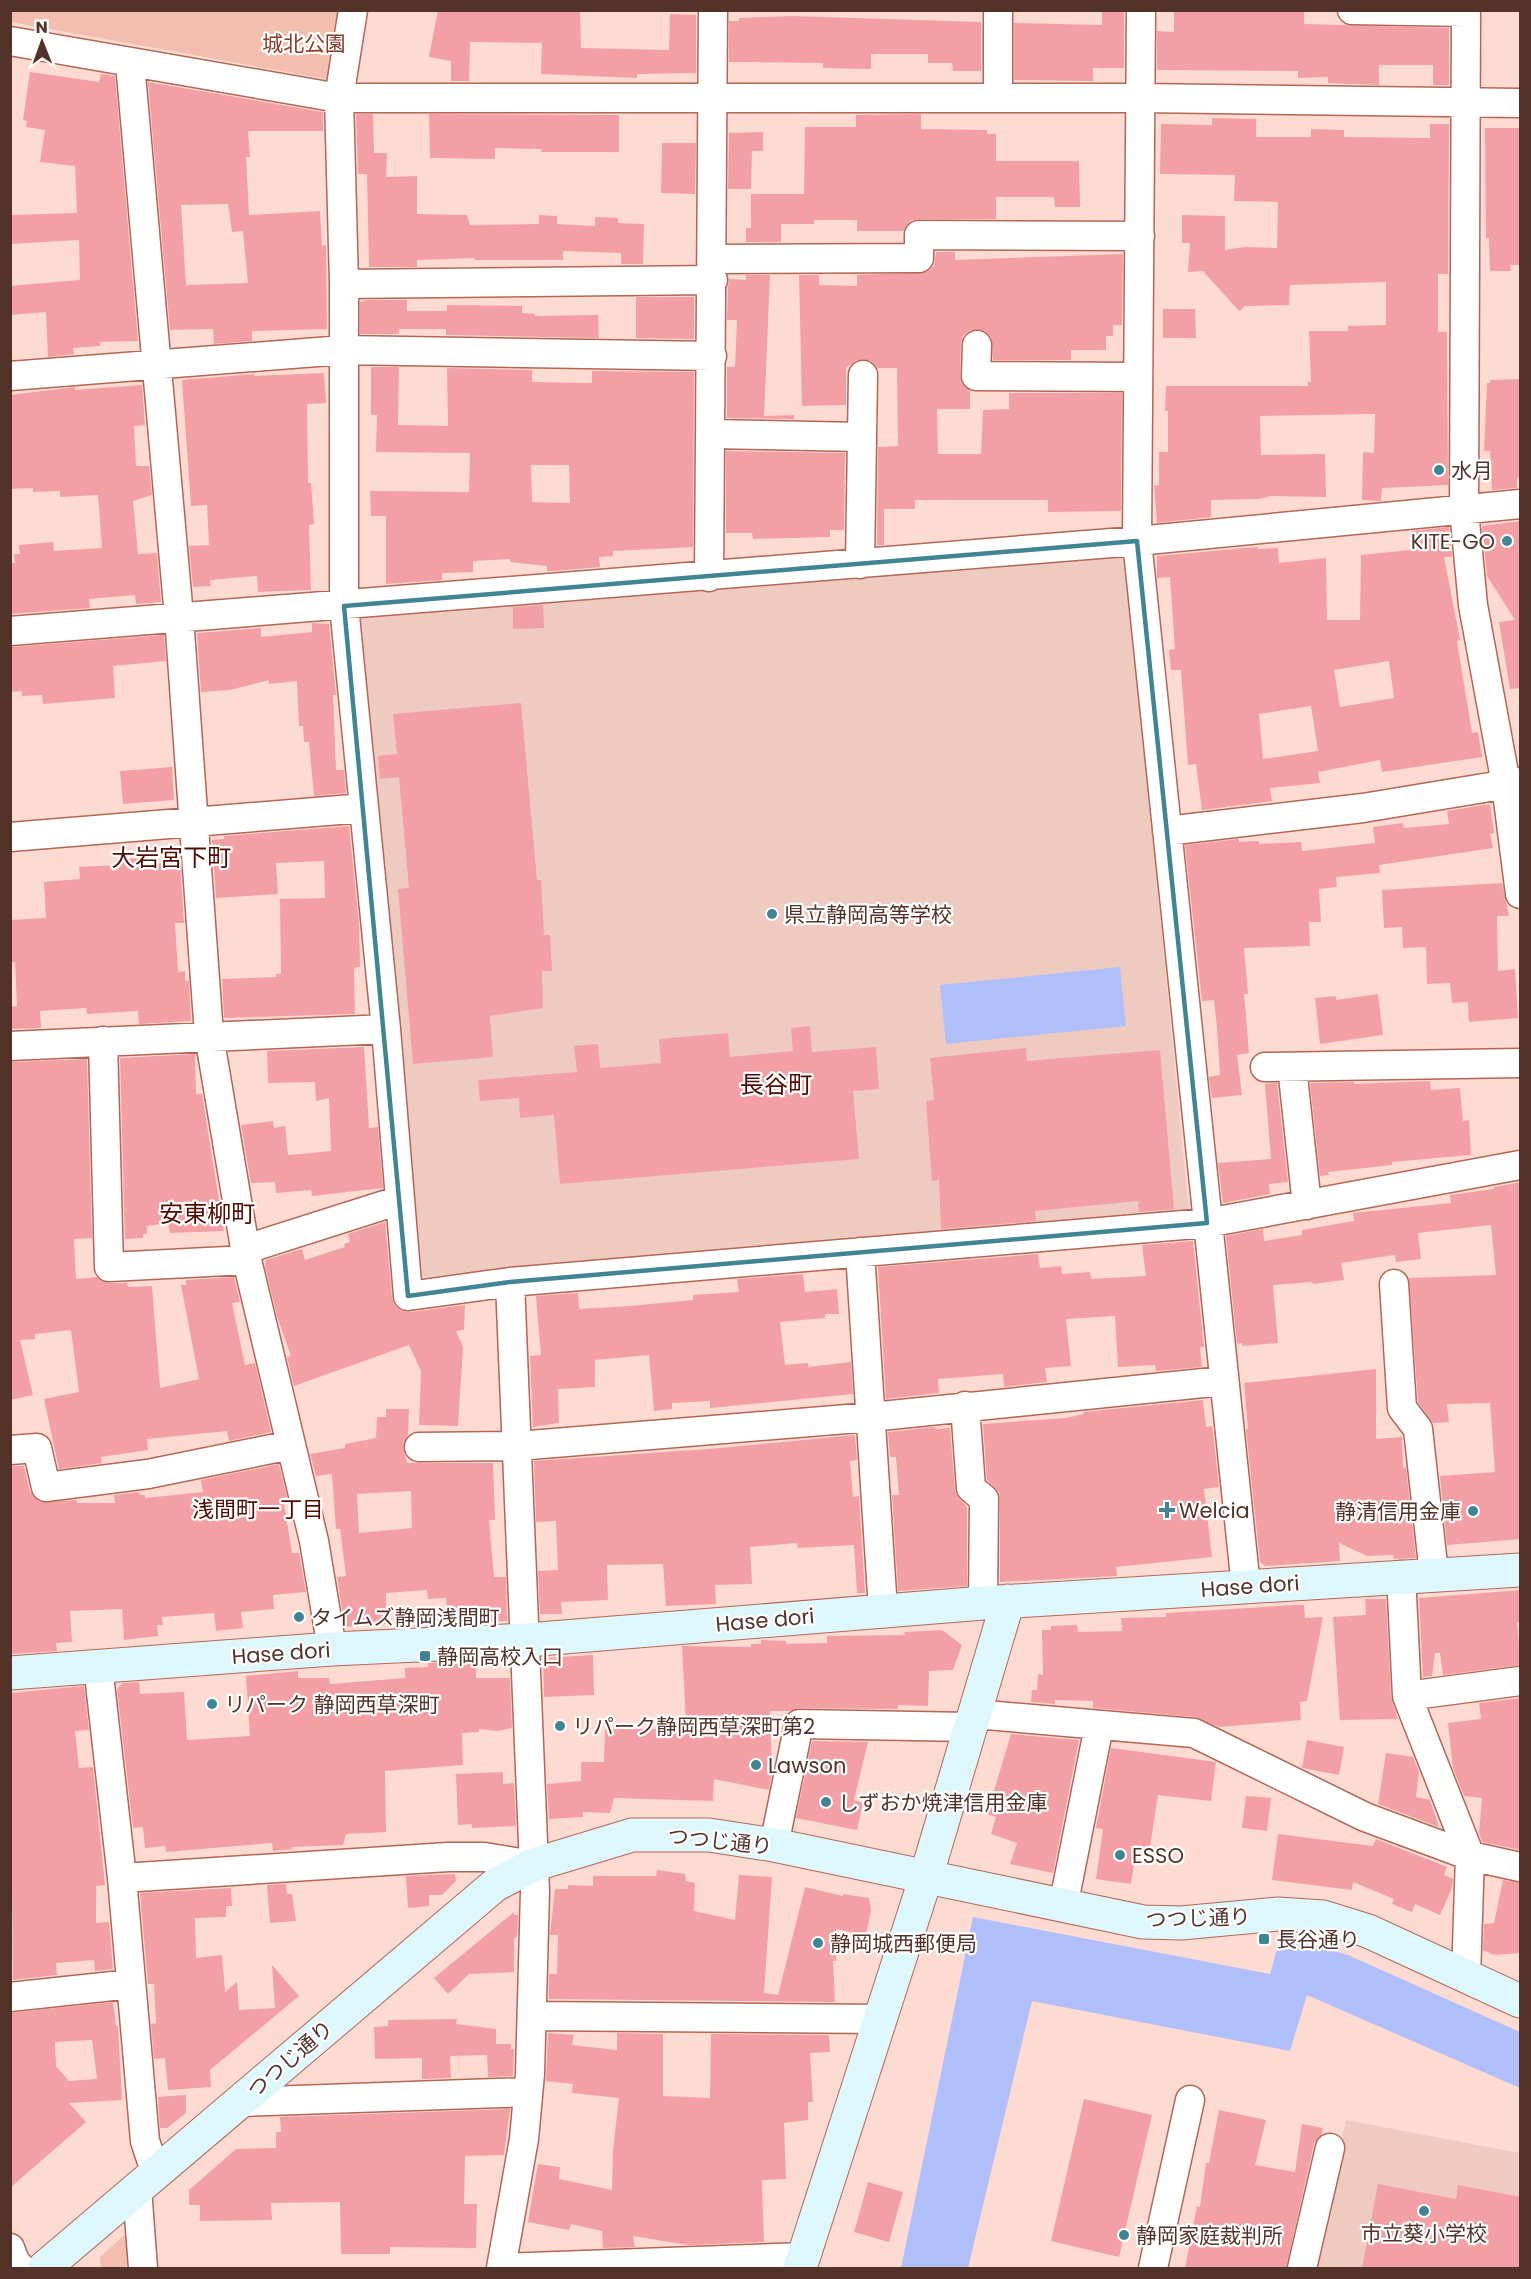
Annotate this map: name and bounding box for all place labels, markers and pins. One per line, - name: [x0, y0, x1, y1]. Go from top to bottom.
- place label: 水月: [1451, 456, 1493, 485]
- marker: 水月: [1432, 463, 1446, 477]
- place label: KITE-GO: [1411, 527, 1495, 556]
- marker: KITE-GO: [1500, 534, 1514, 548]
- place label: 県立静岡高等学校: [784, 900, 952, 929]
- marker: 県立静岡高等学校: [765, 907, 779, 921]
- place label: Welcia: [1179, 1496, 1250, 1525]
- place label: 静清信用金庫: [1335, 1497, 1461, 1526]
- marker: Welcia: [1160, 1503, 1174, 1517]
- marker: 静清信用金庫: [1466, 1504, 1480, 1518]
- place label: タイムズ静岡浅間町: [311, 1603, 500, 1632]
- marker: タイムズ静岡浅間町: [292, 1610, 306, 1624]
- place label: 静岡高校入口: [437, 1642, 563, 1671]
- marker: 静岡高校入口: [418, 1649, 432, 1663]
- place label: リパーク 静岡西草深町: [224, 1690, 440, 1719]
- marker: リパーク 静岡西草深町: [205, 1697, 219, 1711]
- place label: リパーク静岡西草深町第2: [572, 1712, 815, 1741]
- marker: リパーク静岡西草深町第2: [553, 1719, 567, 1733]
- place label: Lawson: [768, 1751, 846, 1780]
- marker: Lawson: [749, 1758, 763, 1772]
- place label: しずおか焼津信用金庫: [838, 1788, 1048, 1817]
- marker: しずおか焼津信用金庫: [819, 1795, 833, 1809]
- place label: ESSO: [1132, 1841, 1184, 1870]
- marker: ESSO: [1113, 1848, 1127, 1862]
- place label: 長谷通り: [1276, 1925, 1360, 1954]
- place label: 静岡城西郵便局: [830, 1929, 977, 1958]
- marker: 長谷通り: [1257, 1932, 1271, 1946]
- marker: 静岡城西郵便局: [811, 1936, 825, 1950]
- marker: 市立葵小学校: [1417, 2204, 1431, 2218]
- place label: 市立葵小学校: [1361, 2219, 1487, 2248]
- place label: 静岡家庭裁判所: [1136, 2221, 1283, 2250]
- marker: 静岡家庭裁判所: [1117, 2228, 1131, 2242]

